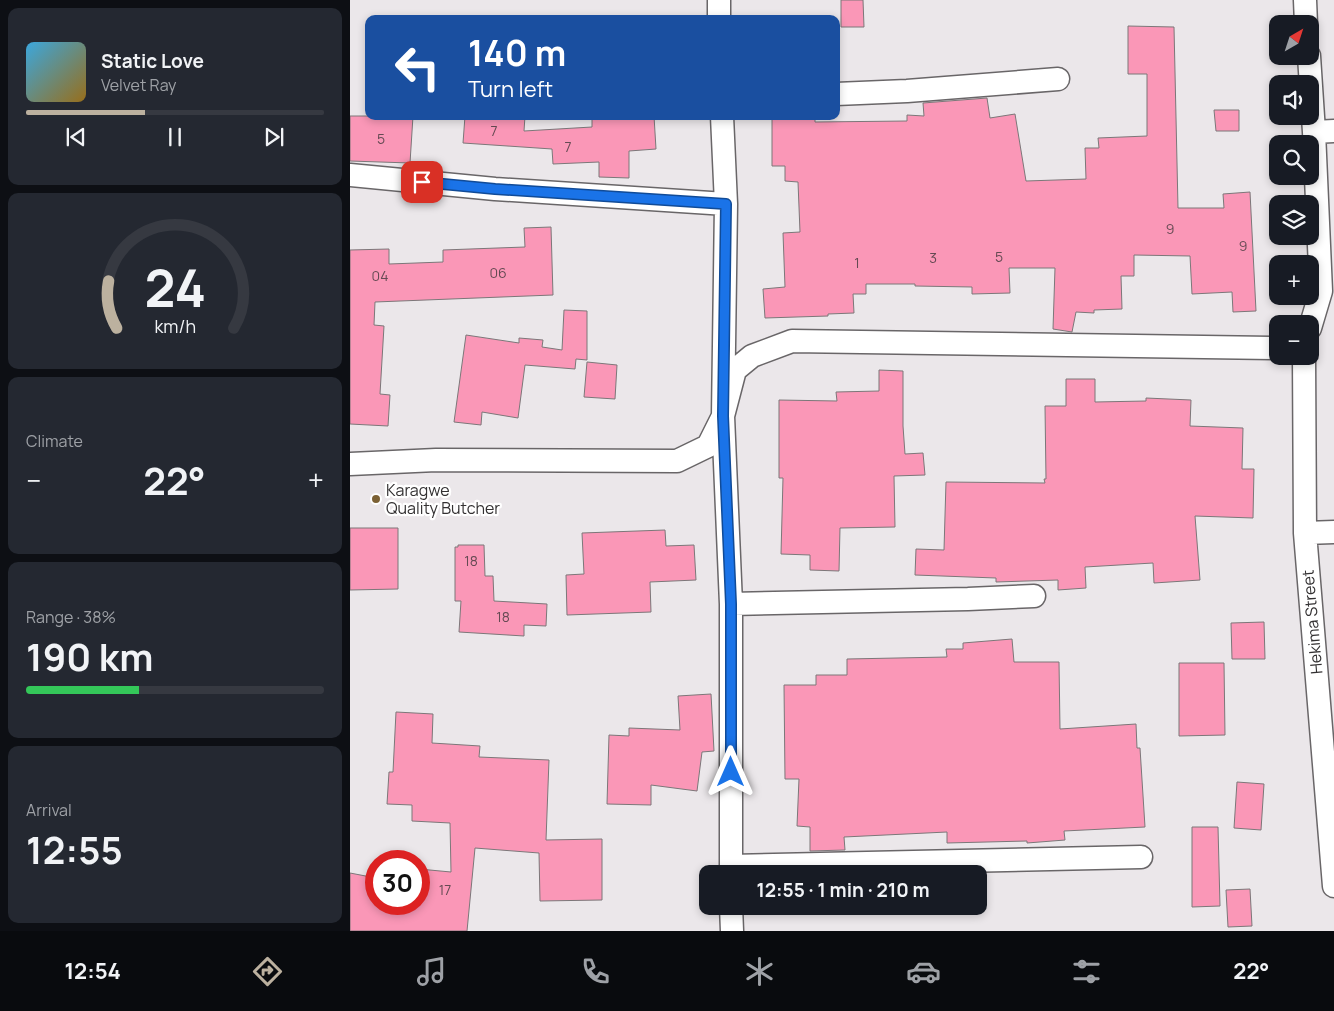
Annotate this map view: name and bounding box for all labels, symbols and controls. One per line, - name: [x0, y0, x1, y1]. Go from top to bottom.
- north arrow: [1269, 15, 1319, 65]
- map controls: [1269, 15, 1319, 365]
- text: 140 m: [468, 29, 566, 77]
- icon: left: [385, 35, 450, 100]
- text: Static Love: [101, 48, 204, 74]
- text: Velvet Ray: [101, 74, 177, 96]
- text: Turn left: [468, 74, 553, 104]
- button: sound: [1269, 75, 1319, 125]
- house number: 7: [490, 121, 498, 140]
- icon: previous: [62, 123, 90, 151]
- icon: pause: [161, 123, 189, 151]
- icon: next: [260, 123, 288, 151]
- house number: 5: [377, 129, 385, 148]
- button: search: [1269, 135, 1319, 185]
- house number: 7: [564, 137, 572, 156]
- pin: [401, 161, 443, 203]
- icon: arrive: [408, 168, 436, 196]
- button: layers: [1269, 195, 1319, 245]
- house number: 9: [1166, 219, 1174, 238]
- house number: 9: [1239, 236, 1247, 255]
- house number: 5: [995, 247, 1003, 266]
- house number: 3: [929, 248, 937, 267]
- text: 24: [144, 252, 206, 323]
- house number: 1: [854, 253, 860, 272]
- button: +: [1269, 255, 1319, 305]
- house number: 06: [489, 263, 507, 282]
- house number: 04: [372, 266, 388, 285]
- text: km/h: [154, 314, 196, 338]
- button: −: [1269, 315, 1319, 365]
- text: Climate: [26, 430, 83, 452]
- text: 22°: [143, 454, 206, 506]
- text: −: [26, 461, 41, 499]
- text: +: [308, 461, 324, 499]
- place label: Karagwe Quality Butcher: [386, 479, 500, 519]
- marker: Karagwe Quality Butcher: [370, 493, 382, 505]
- house number: 18: [464, 551, 478, 570]
- street label: Hekima Street: [1296, 569, 1328, 675]
- text: Range · 38%: [26, 606, 116, 628]
- house number: 18: [496, 607, 510, 626]
- text: 190 km: [26, 630, 153, 682]
- position arrow: [704, 745, 756, 797]
- text: Arrival: [26, 799, 72, 821]
- text: 12:55: [26, 823, 123, 875]
- speed limit sign: 30: [365, 850, 430, 915]
- text: 12:55 · 1 min · 210 m: [756, 877, 930, 903]
- house number: 17: [439, 880, 451, 899]
- icon: directions: [250, 954, 285, 989]
- icon: music: [414, 954, 449, 989]
- icon: phone: [578, 954, 613, 989]
- icon: climate: [742, 954, 777, 989]
- icon: car: [906, 954, 941, 989]
- icon: filters: [1069, 954, 1104, 989]
- text: 12:54: [64, 956, 121, 986]
- text: 22°: [1233, 956, 1269, 986]

